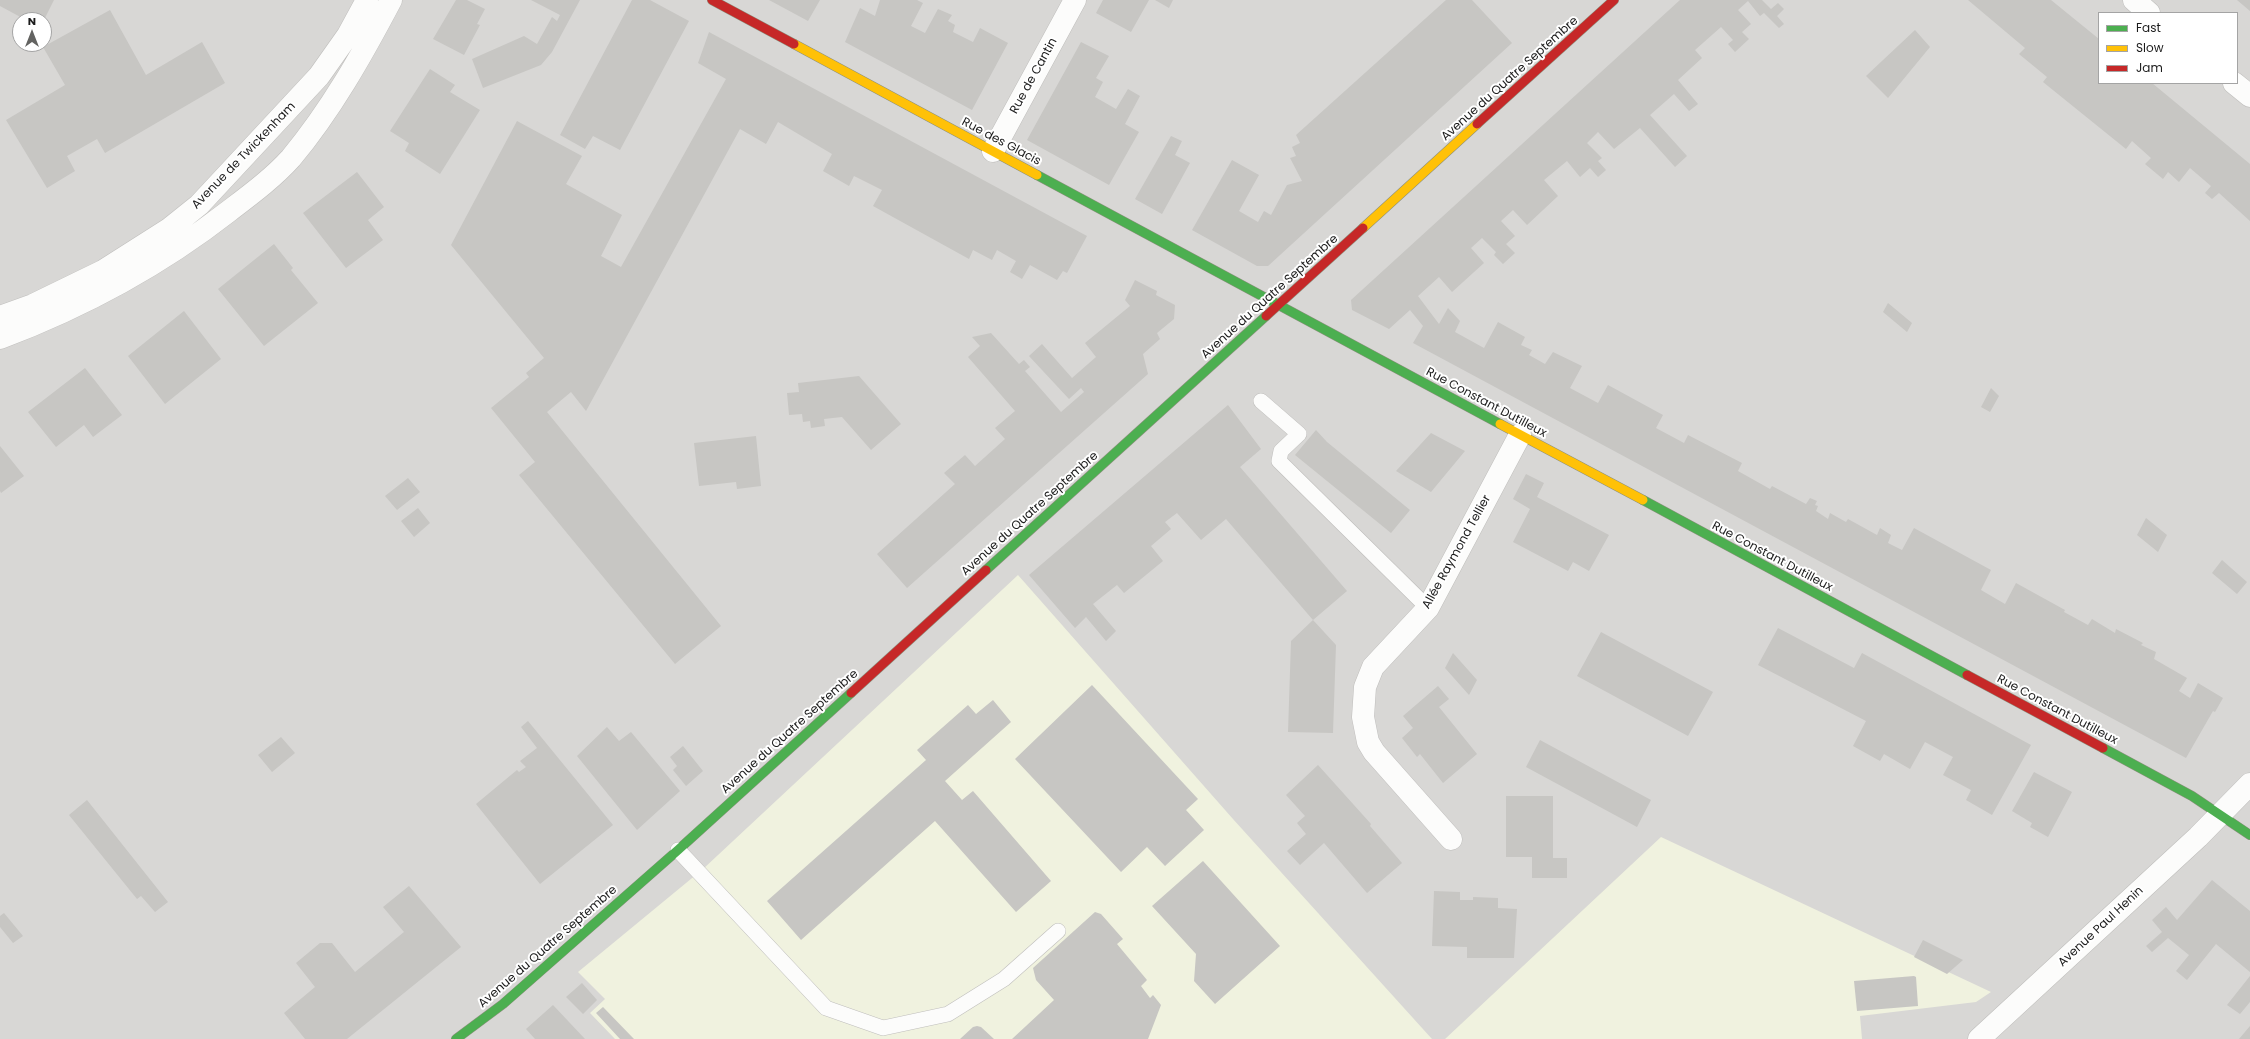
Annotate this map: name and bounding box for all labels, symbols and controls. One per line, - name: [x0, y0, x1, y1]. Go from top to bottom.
- north arrow: [12, 12, 52, 52]
- legend: [2098, 12, 2238, 84]
- text: N: [28, 13, 36, 29]
- street label: Avenue du Quatre Septembre: [1439, 14, 1581, 144]
- text: Fast: [2136, 19, 2161, 36]
- street label: Rue de Cantin: [1007, 36, 1061, 116]
- text: Slow: [2136, 39, 2164, 56]
- text: Jam: [2136, 59, 2163, 76]
- street label: Avenue de Twickenham: [189, 100, 299, 212]
- street label: Rue des Glacis: [959, 115, 1043, 169]
- street label: Avenue du Quatre Septembre: [1199, 232, 1341, 362]
- street label: Rue Constant Dutilleux: [1423, 365, 1549, 441]
- street label: Avenue du Quatre Septembre: [959, 449, 1101, 579]
- street label: Allée Raymond Tellier: [1420, 493, 1494, 611]
- street label: Rue Constant Dutilleux: [1709, 519, 1835, 595]
- street label: Avenue du Quatre Septembre: [719, 667, 861, 797]
- street label: Rue Constant Dutilleux: [1994, 672, 2120, 748]
- street label: Avenue du Quatre Septembre: [476, 883, 620, 1011]
- street label: Avenue Paul Henin: [2055, 884, 2147, 970]

